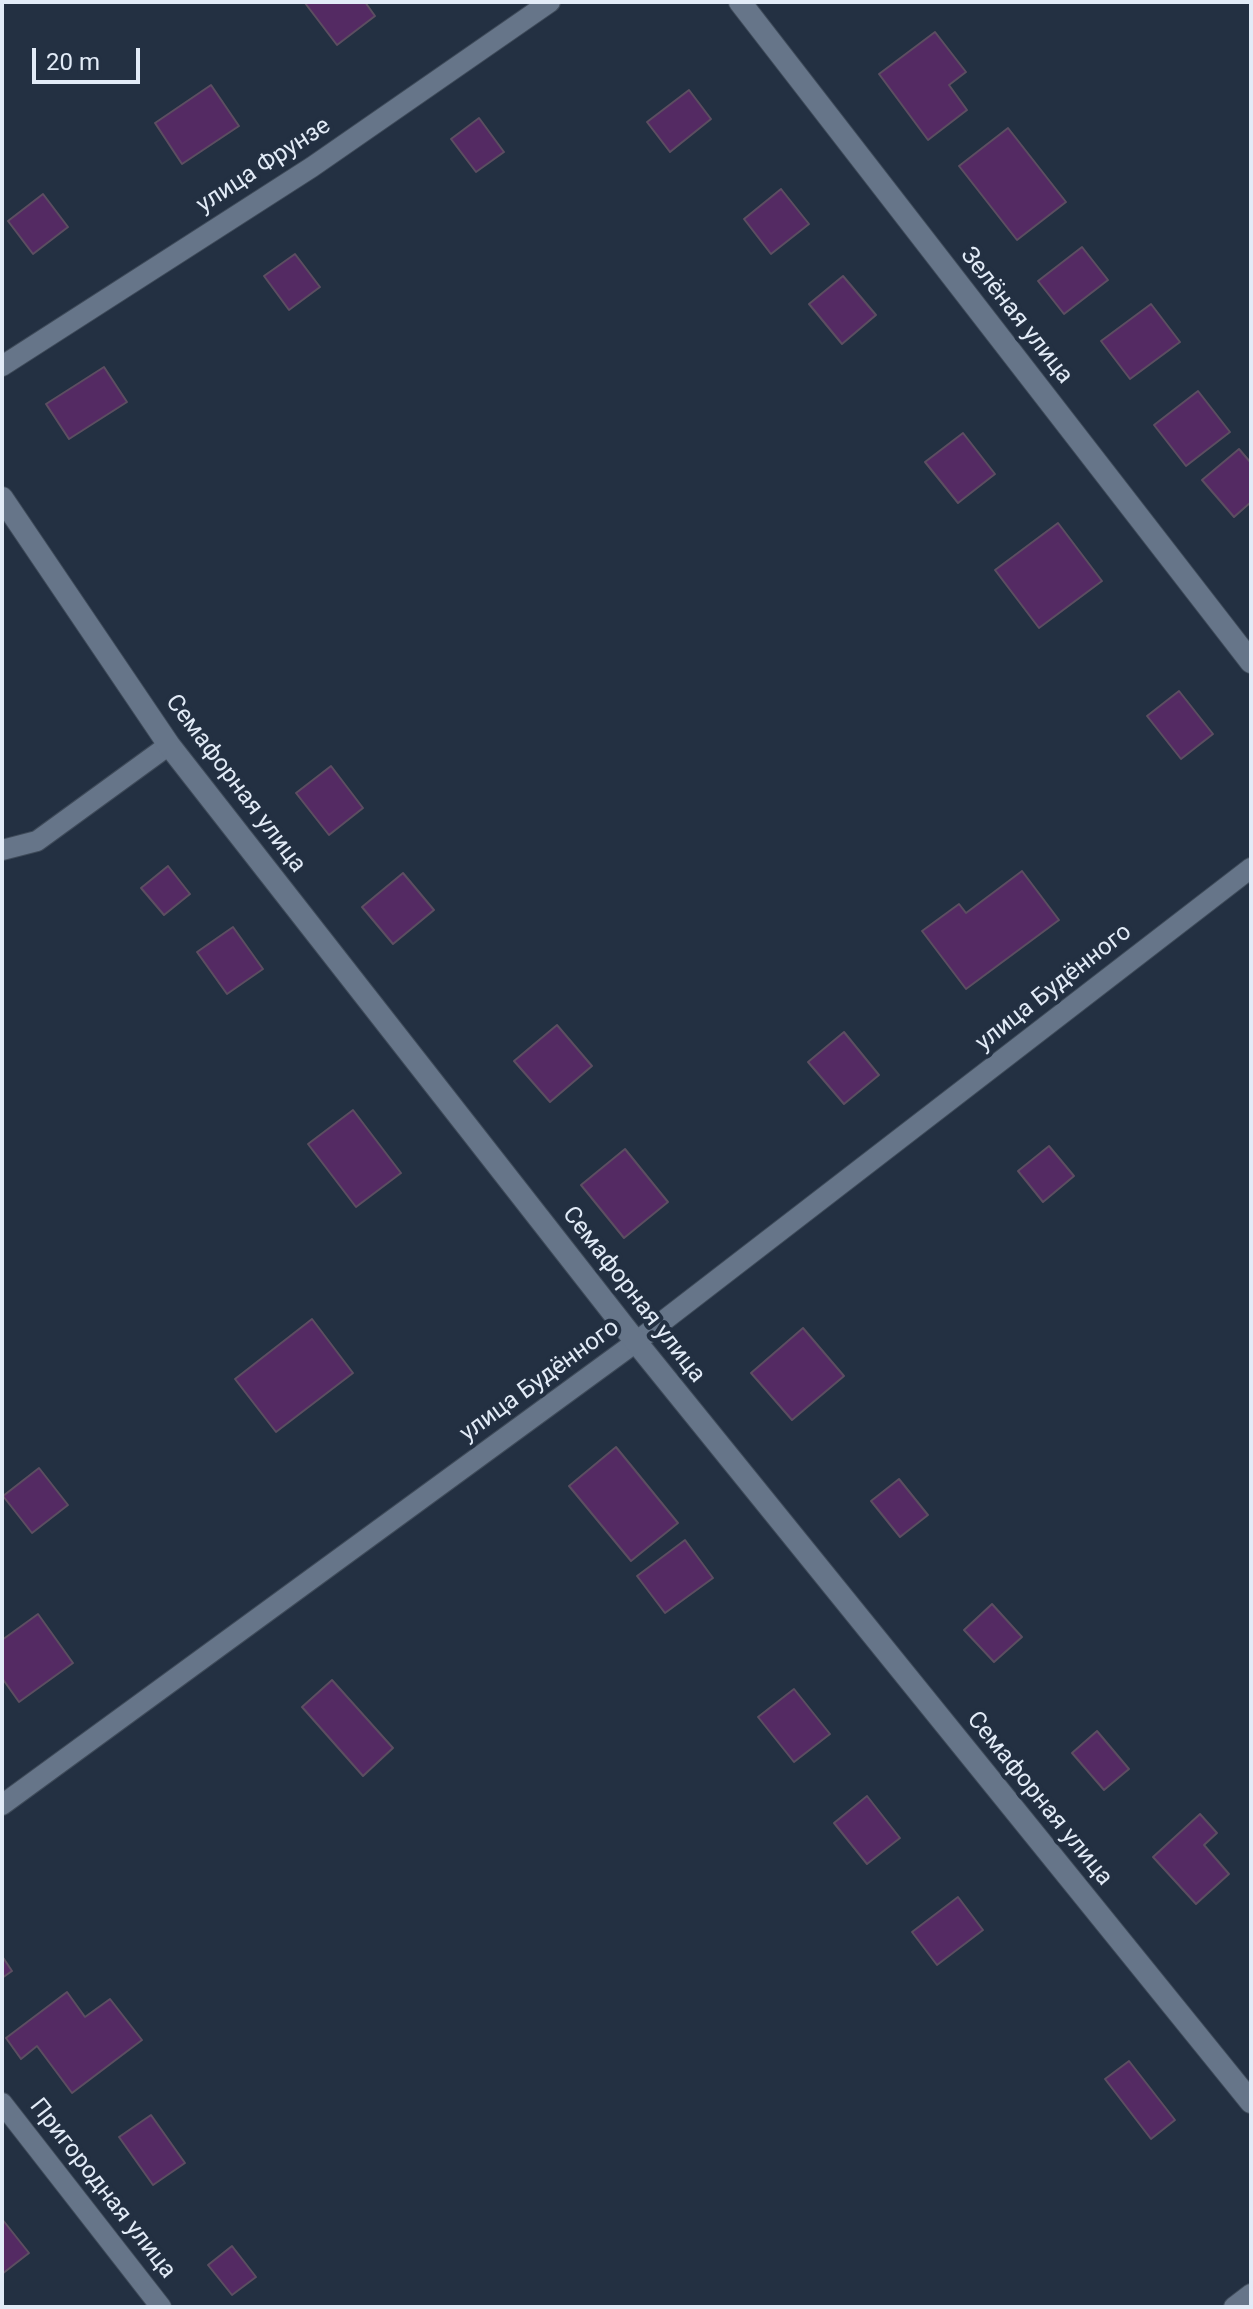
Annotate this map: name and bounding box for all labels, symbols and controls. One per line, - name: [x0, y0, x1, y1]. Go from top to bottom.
- scale bar: [36, 32, 144, 82]
- text: 20 m: [46, 48, 100, 76]
- street label: улица Фрунзе: [192, 112, 336, 220]
- street label: Зелёная улица: [954, 242, 1078, 390]
- street label: Семафорная улица: [159, 689, 311, 879]
- street label: улица Будённого: [970, 918, 1138, 1058]
- street label: Семафорная улица: [555, 1201, 711, 1389]
- street label: улица Будённого: [455, 1314, 625, 1448]
- street label: Семафорная улица: [960, 1706, 1118, 1892]
- street label: Пригородная улица: [23, 2093, 181, 2285]

